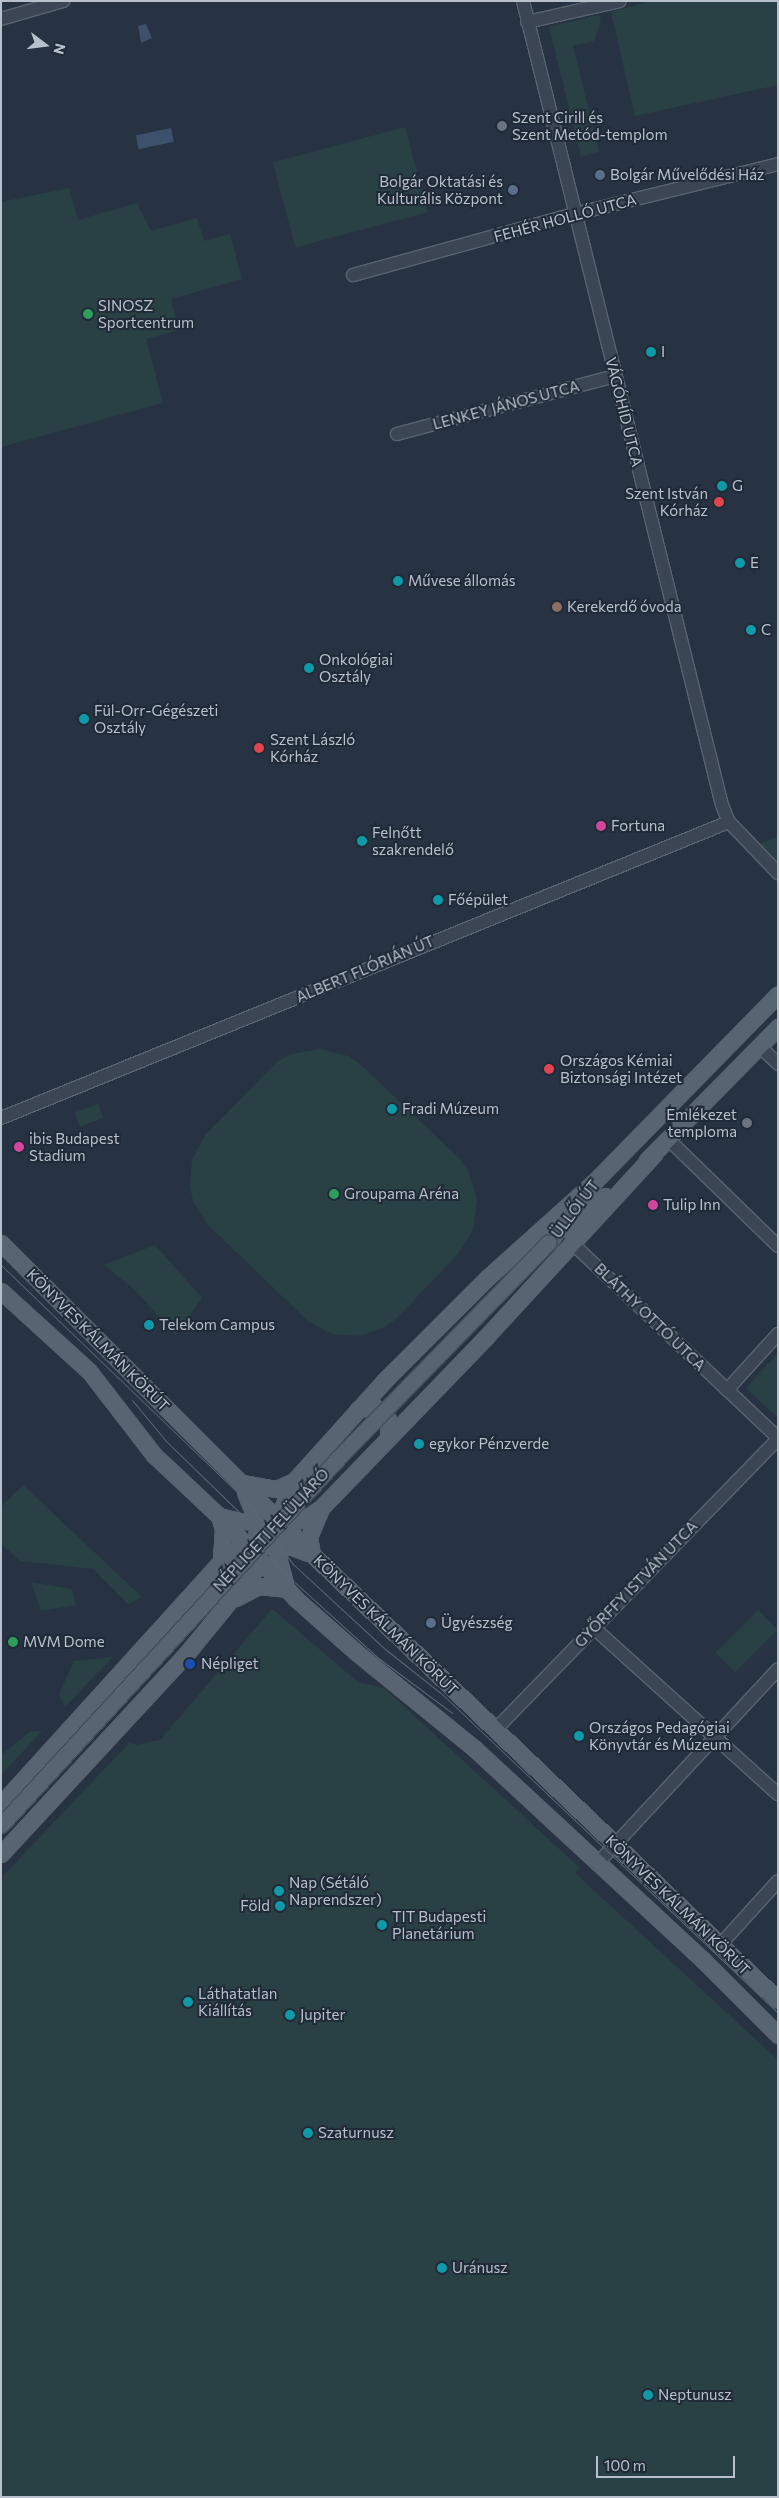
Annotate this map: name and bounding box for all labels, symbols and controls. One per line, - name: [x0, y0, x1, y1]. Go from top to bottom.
- north arrow: [20, 20, 70, 70]
- text: N: [50, 42, 70, 56]
- place label: Szent Cirill és Szent Metód-templom: [512, 108, 668, 143]
- marker: Szent Cirill és Szent Metód-templom: [496, 120, 508, 132]
- place label: Bolgár Művelődési Ház: [610, 166, 765, 184]
- marker: Bolgár Művelődési Ház: [594, 169, 606, 181]
- place label: Bolgár Oktatási és Kulturális Központ: [377, 172, 503, 207]
- marker: Bolgár Oktatási és Kulturális Központ: [507, 184, 519, 196]
- street label: FEHÉR HOLLÓ UTCA: [492, 190, 638, 246]
- place label: SINOSZ Sportcentrum: [98, 296, 194, 331]
- marker: SINOSZ Sportcentrum: [82, 308, 94, 320]
- place label: I: [661, 343, 665, 361]
- marker: I: [645, 346, 657, 358]
- street label: VÁGÓHÍD UTCA: [602, 355, 646, 469]
- street label: LENKEY JÁNOS UTCA: [431, 377, 581, 433]
- place label: G: [732, 477, 743, 495]
- marker: G: [716, 480, 728, 492]
- place label: Szent István Kórház: [625, 484, 708, 519]
- marker: Szent István Kórház: [712, 495, 726, 509]
- place label: E: [750, 554, 759, 572]
- marker: E: [734, 557, 746, 569]
- place label: Művese állomás: [408, 572, 516, 590]
- marker: Művese állomás: [392, 575, 404, 587]
- place label: Kerekerdő óvoda: [567, 598, 682, 616]
- marker: Kerekerdő óvoda: [551, 601, 563, 613]
- place label: C: [761, 621, 771, 639]
- marker: C: [745, 624, 757, 636]
- place label: Onkológiai Osztály: [319, 650, 393, 685]
- marker: Onkológiai Osztály: [303, 662, 315, 674]
- place label: Fül-Orr-Gégészeti Osztály: [94, 701, 218, 736]
- marker: Fül-Orr-Gégészeti Osztály: [78, 713, 90, 725]
- place label: Szent László Kórház: [270, 730, 355, 765]
- marker: Szent László Kórház: [252, 741, 266, 755]
- place label: Fortuna: [611, 817, 665, 835]
- marker: Fortuna: [595, 820, 607, 832]
- place label: Felnőtt szakrendelő: [372, 823, 454, 858]
- marker: Felnőtt szakrendelő: [356, 835, 368, 847]
- place label: Főépület: [448, 891, 508, 909]
- marker: Főépület: [432, 894, 444, 906]
- street label: ALBERT FLÓRIÁN ÚT: [293, 932, 437, 1006]
- place label: Országos Kémiai Biztonsági Intézet: [560, 1051, 682, 1086]
- marker: Országos Kémiai Biztonsági Intézet: [542, 1062, 556, 1076]
- place label: Fradi Múzeum: [402, 1100, 499, 1118]
- marker: Fradi Múzeum: [386, 1103, 398, 1115]
- place label: Emlékezet temploma: [666, 1105, 737, 1140]
- marker: Emlékezet temploma: [741, 1117, 753, 1129]
- place label: ibis Budapest Stadium: [29, 1129, 120, 1164]
- marker: ibis Budapest Stadium: [13, 1141, 25, 1153]
- street label: ÜLLŐI ÚT: [547, 1177, 603, 1241]
- place label: Groupama Aréna: [344, 1185, 459, 1203]
- marker: Groupama Aréna: [328, 1188, 340, 1200]
- place label: Tulip Inn: [663, 1196, 721, 1214]
- marker: Tulip Inn: [647, 1199, 659, 1211]
- street label: BLÁTHY OTTÓ UTCA: [591, 1259, 709, 1375]
- street label: KÖNYVES KÁLMÁN KÖRÚT: [23, 1265, 173, 1415]
- place label: Telekom Campus: [159, 1316, 275, 1334]
- marker: Telekom Campus: [143, 1319, 155, 1331]
- place label: egykor Pénzverde: [429, 1435, 549, 1453]
- marker: egykor Pénzverde: [413, 1438, 425, 1450]
- street label: NÉPLIGETI FELÜLJÁRÓ: [209, 1465, 333, 1595]
- street label: GYŐRFFY ISTVÁN UTCA: [571, 1517, 701, 1651]
- street label: KÖNYVES KÁLMÁN KÖRÚT: [310, 1551, 462, 1699]
- place label: Ügyészség: [441, 1614, 513, 1632]
- marker: Ügyészség: [425, 1617, 437, 1629]
- place label: MVM Dome: [23, 1633, 105, 1651]
- marker: MVM Dome: [7, 1636, 19, 1648]
- place label: Népliget: [201, 1655, 259, 1673]
- marker: Népliget: [183, 1657, 197, 1671]
- place label: Országos Pedagógiai Könyvtár és Múzeum: [589, 1718, 731, 1753]
- marker: Országos Pedagógiai Könyvtár és Múzeum: [573, 1730, 585, 1742]
- street label: KÖNYVES KÁLMÁN KÖRÚT: [602, 1831, 754, 1979]
- place label: Nap (Sétáló Naprendszer): [289, 1873, 382, 1908]
- marker: Nap (Sétáló Naprendszer): [273, 1885, 285, 1897]
- place label: Föld: [240, 1897, 270, 1915]
- marker: Föld: [274, 1900, 286, 1912]
- place label: TIT Budapesti Planetárium: [392, 1907, 486, 1942]
- marker: TIT Budapesti Planetárium: [376, 1919, 388, 1931]
- place label: Láthatatlan Kiállítás: [198, 1984, 277, 2019]
- marker: Láthatatlan Kiállítás: [182, 1996, 194, 2008]
- place label: Jupiter: [300, 2006, 345, 2024]
- marker: Jupiter: [284, 2009, 296, 2021]
- place label: Szaturnusz: [318, 2124, 394, 2142]
- marker: Szaturnusz: [302, 2127, 314, 2139]
- place label: Uránusz: [452, 2259, 508, 2277]
- marker: Uránusz: [436, 2262, 448, 2274]
- place label: Neptunusz: [658, 2386, 732, 2404]
- marker: Neptunusz: [642, 2389, 654, 2401]
- scale bar: [599, 2446, 738, 2478]
- text: 100 m: [604, 2456, 646, 2474]

